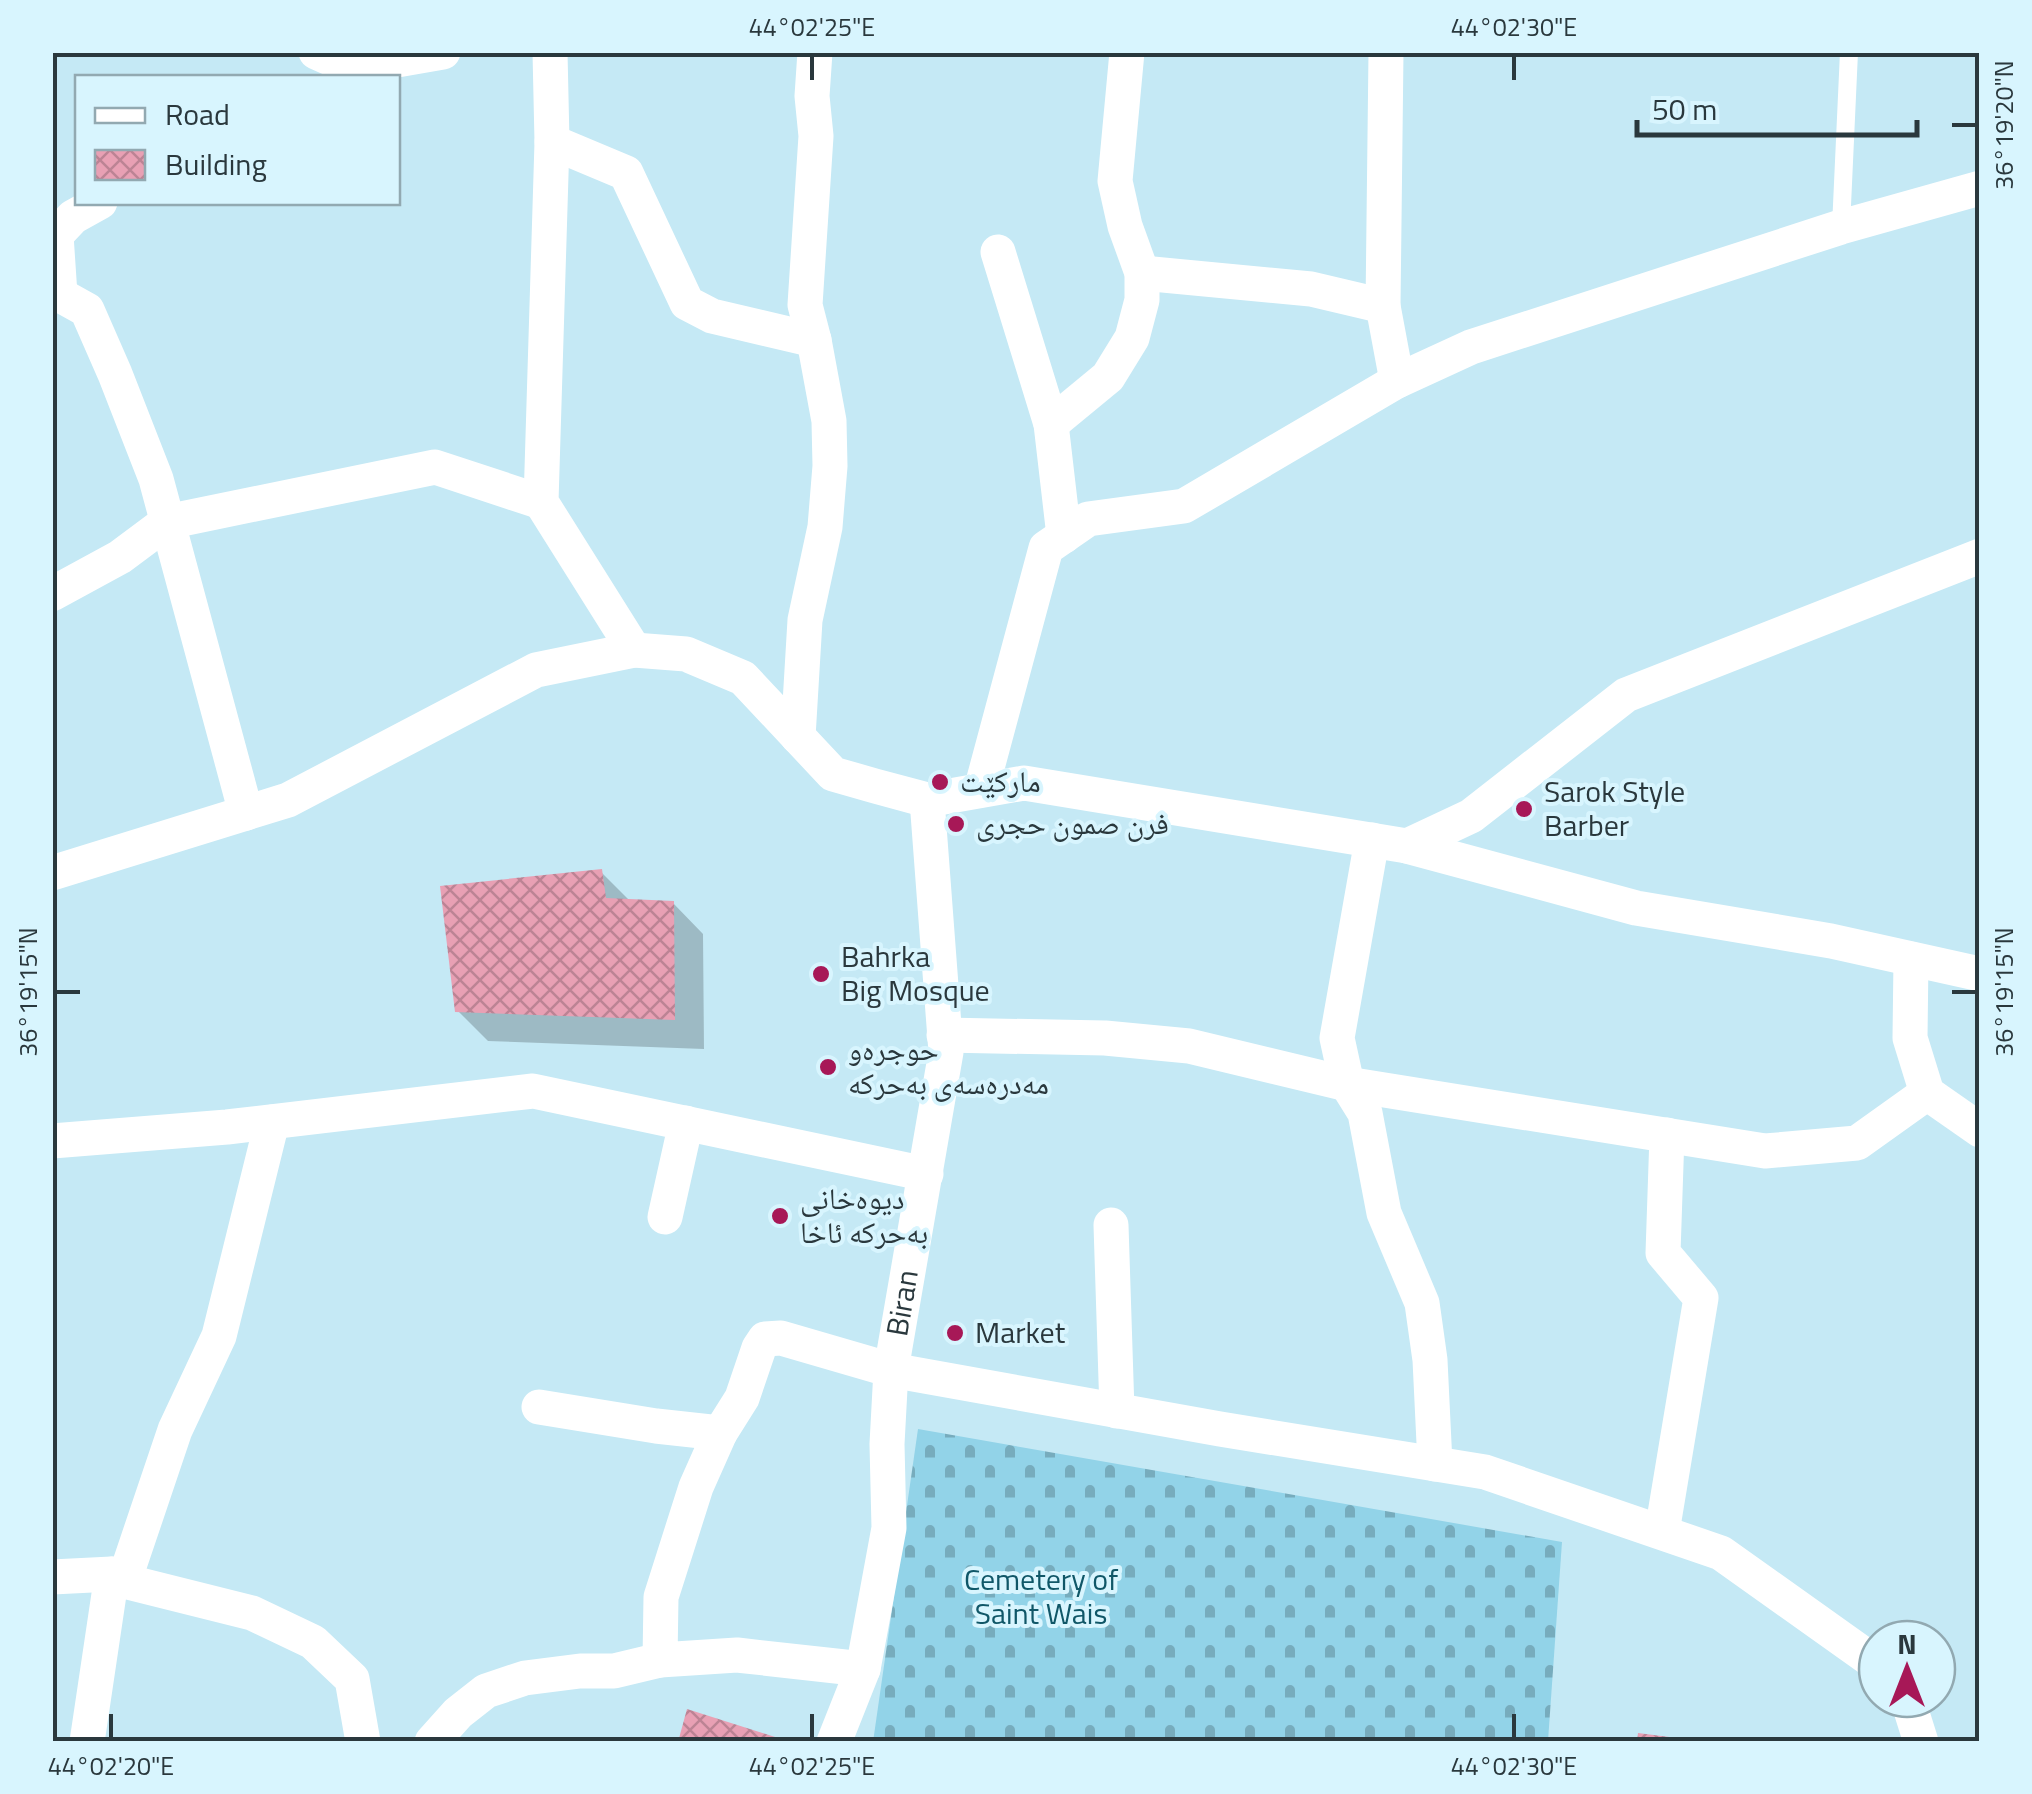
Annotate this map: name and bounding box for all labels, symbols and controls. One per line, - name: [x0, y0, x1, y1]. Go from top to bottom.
- text: 44°02'25"E: [749, 8, 875, 46]
- text: 44°02'30"E: [1451, 8, 1577, 46]
- text: 36°19'20"N: [1985, 60, 2023, 190]
- legend: [75, 75, 400, 205]
- scale bar: [1637, 75, 1917, 137]
- text: 50 m: [1652, 86, 1717, 132]
- text: Road: [165, 91, 230, 137]
- text: Building: [165, 141, 267, 187]
- place label: مارکێت: [960, 758, 1041, 804]
- place label: Sarok Style Barber: [1544, 768, 1685, 848]
- marker: مارکێت: [929, 771, 951, 793]
- marker: Sarok Style Barber: [1513, 798, 1535, 820]
- place label: فرن صمون حجری: [976, 800, 1169, 846]
- marker: فرن صمون حجری: [945, 813, 967, 835]
- text: 36°19'15"N: [9, 927, 47, 1057]
- text: 36°19'15"N: [1985, 927, 2023, 1057]
- place label: Bahrka Big Mosque: [841, 933, 990, 1013]
- marker: Bahrka Big Mosque: [810, 963, 832, 985]
- place label: حوجره‌و مه‌دره‌سه‌ی به‌حرکه: [848, 1026, 1049, 1106]
- marker: حوجره‌و مه‌دره‌سه‌ی به‌حرکه: [817, 1056, 839, 1078]
- place label: دیوەخانی بەحرکە ئاخا: [800, 1175, 928, 1255]
- marker: دیوەخانی بەحرکە ئاخا: [769, 1205, 791, 1227]
- street label: Biran: [873, 1266, 930, 1340]
- place label: Market: [975, 1309, 1066, 1355]
- marker: Market: [944, 1322, 966, 1344]
- park label: Cemetery of Saint Wais: [964, 1556, 1118, 1636]
- north arrow: [1857, 1619, 1957, 1719]
- text: N: [1897, 1622, 1917, 1665]
- text: 44°02'20"E: [48, 1747, 174, 1785]
- text: 44°02'25"E: [749, 1747, 875, 1785]
- text: 44°02'30"E: [1451, 1747, 1577, 1785]

